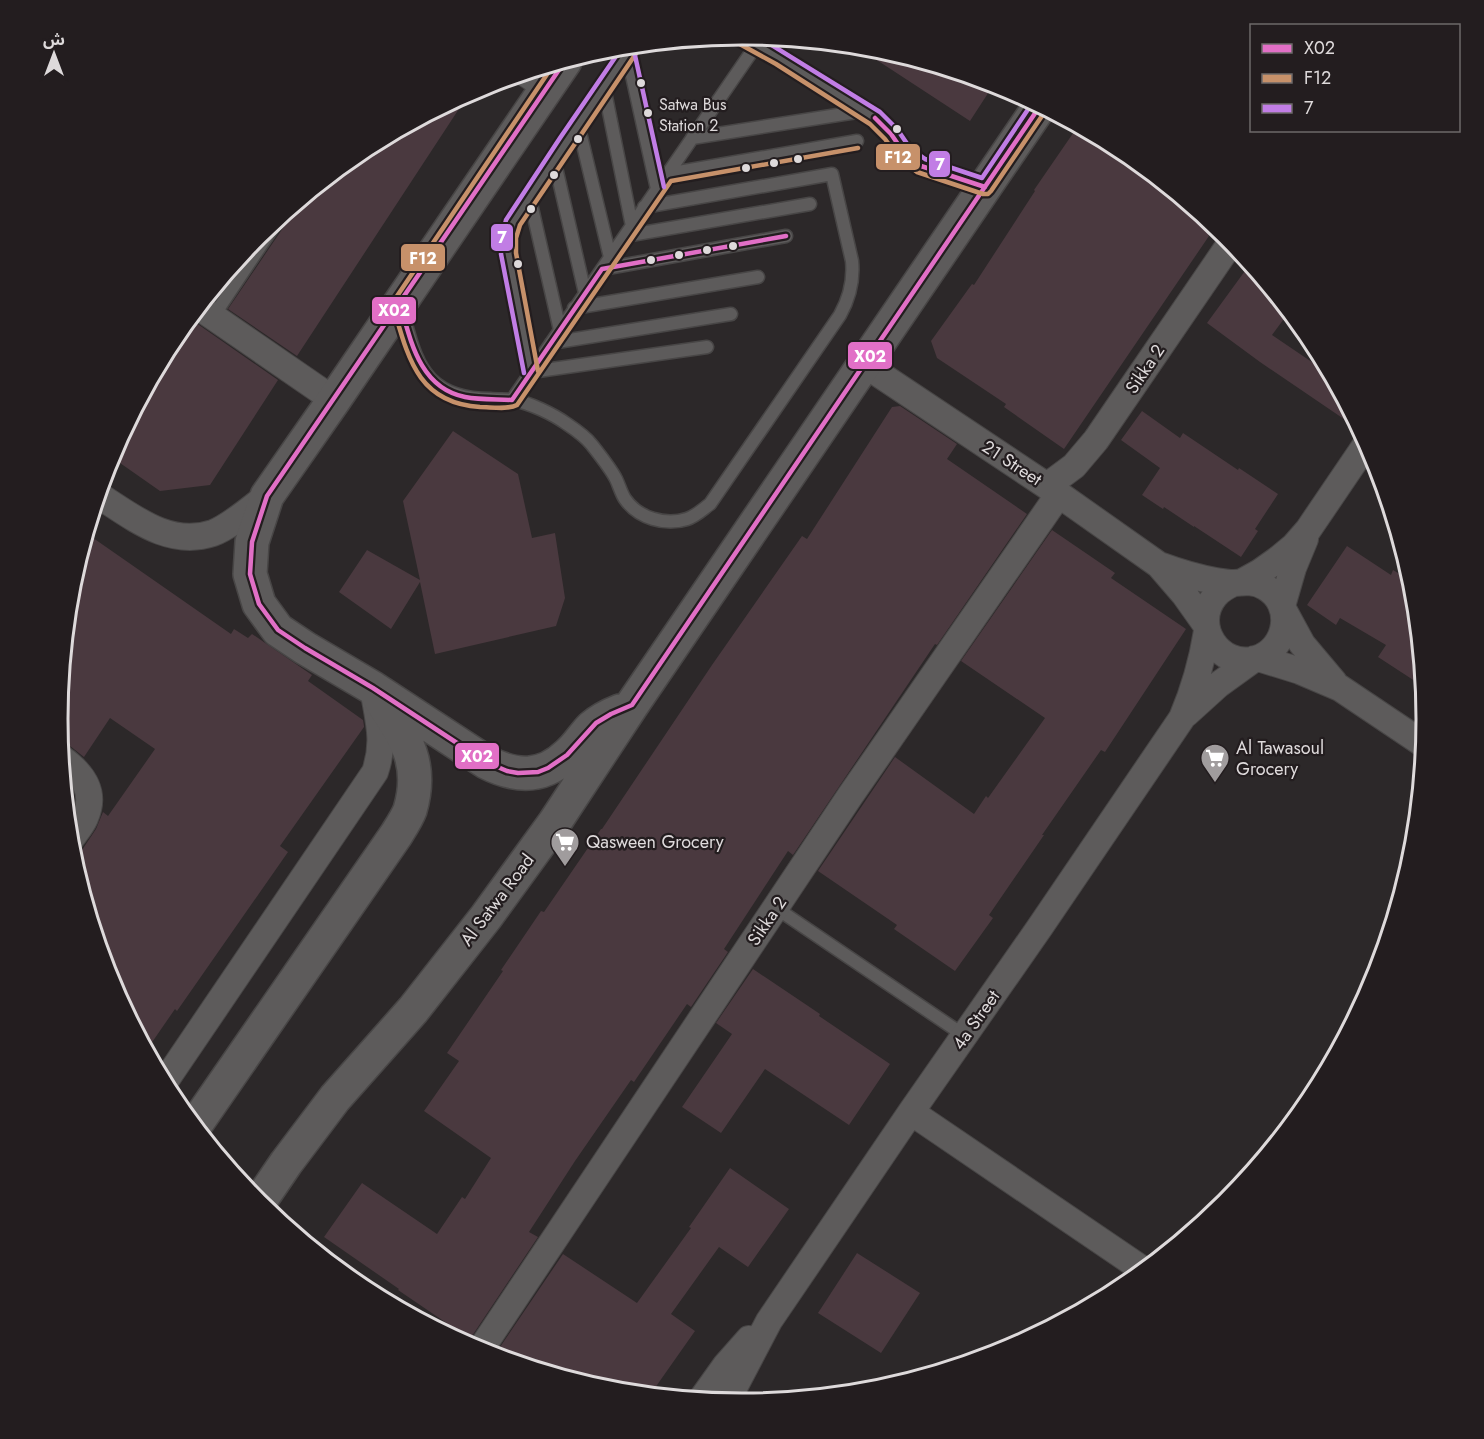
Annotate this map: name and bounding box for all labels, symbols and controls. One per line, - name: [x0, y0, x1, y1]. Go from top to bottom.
- north arrow: [24, 24, 84, 84]
- legend: [1250, 24, 1460, 132]
- text: ش: [43, 28, 65, 51]
- text: X02: [1304, 35, 1335, 61]
- text: F12: [1304, 65, 1331, 91]
- unlabelled marker: [635, 77, 647, 89]
- place label: Satwa Bus Station 2: [659, 93, 726, 137]
- text: 7: [1304, 95, 1314, 121]
- marker: Satwa Bus Station 2: [642, 107, 654, 119]
- unlabelled marker: [891, 123, 903, 135]
- unlabelled marker: [572, 133, 584, 145]
- line badge: F12: [875, 143, 921, 171]
- text: F12: [884, 146, 912, 169]
- line badge: 7: [928, 150, 951, 178]
- unlabelled marker: [792, 153, 804, 165]
- text: 7: [935, 153, 945, 176]
- unlabelled marker: [768, 157, 780, 169]
- unlabelled marker: [740, 162, 752, 174]
- unlabelled marker: [548, 169, 560, 181]
- unlabelled marker: [525, 203, 537, 215]
- line badge: 7: [490, 223, 514, 252]
- text: 7: [497, 226, 507, 249]
- unlabelled marker: [727, 240, 739, 252]
- line badge: F12: [400, 243, 446, 272]
- unlabelled marker: [701, 244, 713, 256]
- text: F12: [409, 247, 437, 270]
- unlabelled marker: [673, 249, 685, 261]
- unlabelled marker: [645, 254, 657, 266]
- unlabelled marker: [512, 258, 524, 270]
- line badge: X02: [371, 296, 417, 325]
- text: X02: [378, 299, 410, 322]
- street label: Sikka 2: [1119, 339, 1171, 399]
- line badge: X02: [847, 341, 893, 370]
- text: X02: [854, 345, 886, 368]
- street label: 21 Street: [977, 434, 1048, 492]
- place label: Al Tawasoul Grocery: [1236, 735, 1324, 782]
- line badge: X02: [454, 742, 500, 770]
- supermarket icon: Al Tawasoul Grocery: [1199, 742, 1231, 784]
- text: X02: [461, 745, 493, 768]
- supermarket icon: Qasween Grocery: [549, 826, 581, 868]
- place label: Qasween Grocery: [586, 829, 724, 855]
- street label: Al Satwa Road: [454, 848, 540, 952]
- street label: Sikka 2: [741, 891, 793, 951]
- street label: 4a Street: [946, 984, 1006, 1055]

